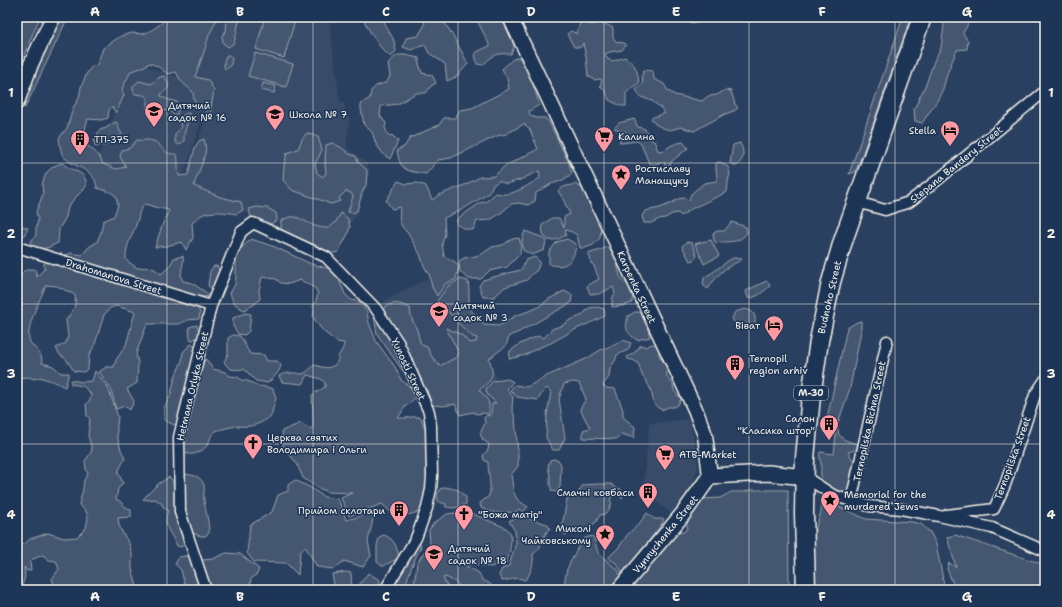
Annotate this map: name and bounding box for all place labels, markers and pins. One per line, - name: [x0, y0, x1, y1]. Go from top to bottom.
- place label: Дитячий садок № 16: [168, 99, 226, 124]
- school or university icon: Дитячий садок № 16: [143, 100, 165, 128]
- school or university icon: Школа № 7: [264, 103, 286, 131]
- place label: Школа № 7: [289, 108, 347, 121]
- hotel icon: Stella: [939, 119, 961, 147]
- place label: Stella: [909, 124, 937, 137]
- supermarket icon: Калина: [593, 125, 615, 153]
- building icon: ТП-375: [69, 128, 91, 156]
- place label: Калина: [618, 130, 655, 143]
- place label: ТП-375: [94, 133, 129, 146]
- place label: Ростиславу Манащуку: [635, 162, 691, 187]
- place icon: Ростиславу Манащуку: [610, 163, 632, 191]
- place label: Дитячий садок № 3: [453, 299, 508, 324]
- school or university icon: Дитячий садок № 3: [428, 300, 450, 328]
- hotel icon: Віват: [763, 314, 785, 342]
- place label: Віват: [735, 319, 761, 332]
- place label: Ternopil region arhiv: [749, 352, 808, 377]
- building icon: Ternopil region arhiv: [724, 353, 746, 381]
- place label: Салон "Класика штор": [737, 412, 815, 437]
- building icon: Салон "Класика штор": [818, 413, 840, 441]
- place label: Церква святих Володимира і Ольги: [267, 431, 367, 456]
- church icon: Церква святих Володимира і Ольги: [242, 432, 264, 460]
- supermarket icon: ATB-Market: [654, 443, 676, 471]
- place label: ATB-Market: [679, 448, 737, 461]
- building icon: Смачні ковбаси: [637, 481, 659, 509]
- place label: Смачні ковбаси: [557, 486, 634, 499]
- place label: Memorial for the murdered Jews: [844, 488, 927, 513]
- place icon: Memorial for the murdered Jews: [819, 489, 841, 517]
- building icon: Прийом склотари: [388, 499, 410, 527]
- church icon: "Божа матір": [453, 503, 475, 531]
- place label: Прийом склотари: [298, 504, 385, 517]
- place label: "Божа матір": [478, 508, 543, 521]
- place label: Миколі Чайковському: [521, 522, 591, 547]
- place icon: Миколі Чайковському: [594, 523, 616, 551]
- place label: Дитячий садок № 18: [448, 542, 507, 567]
- school or university icon: Дитячий садок № 18: [423, 543, 445, 571]

